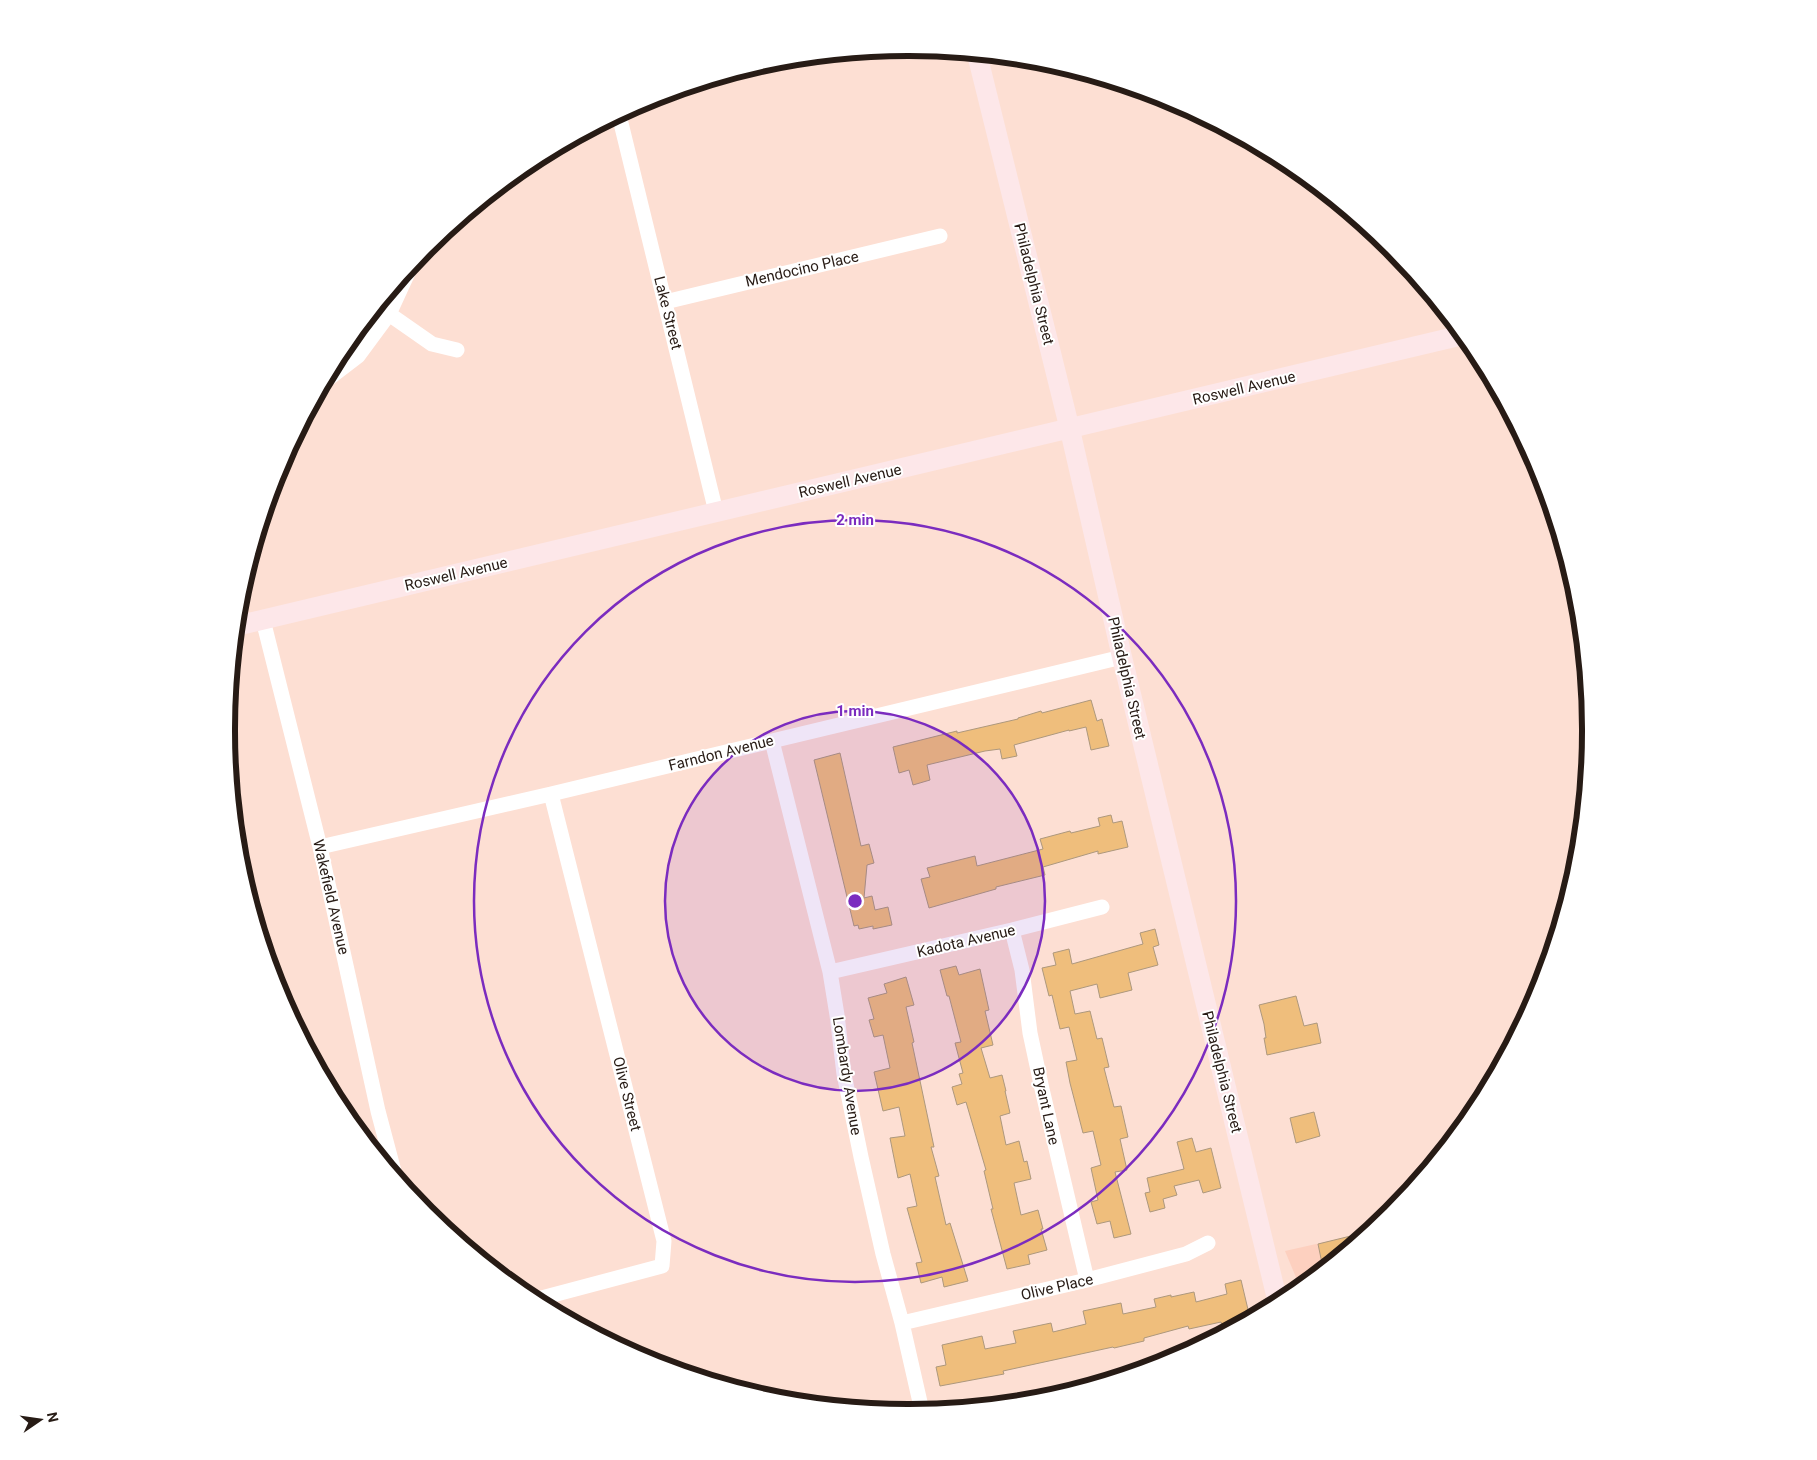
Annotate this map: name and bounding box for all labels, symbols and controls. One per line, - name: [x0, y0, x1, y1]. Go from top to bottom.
- street label: Philadelphia Street: [1010, 221, 1058, 347]
- street label: Mendocino Place: [744, 247, 860, 291]
- street label: Lake Street: [650, 274, 686, 352]
- street label: Roswell Avenue: [1191, 367, 1297, 409]
- street label: Roswell Avenue: [797, 460, 903, 502]
- text: 2 min: [836, 511, 874, 529]
- street label: Roswell Avenue: [403, 553, 509, 595]
- street label: Philadelphia Street: [1104, 615, 1150, 741]
- text: 1 min: [836, 702, 874, 720]
- street label: Farndon Avenue: [667, 731, 775, 775]
- street label: Wakefield Avenue: [309, 838, 353, 956]
- centre of rings: [846, 892, 864, 910]
- street label: Kadota Avenue: [915, 921, 1017, 961]
- street label: Philadelphia Street: [1198, 1009, 1246, 1135]
- street label: Lombardy Avenue: [829, 1016, 865, 1137]
- street label: Olive Street: [609, 1055, 645, 1133]
- street label: Bryant Lane: [1029, 1065, 1063, 1147]
- street label: Olive Place: [1019, 1270, 1095, 1304]
- north arrow: [15, 1395, 65, 1445]
- text: N: [44, 1410, 62, 1424]

